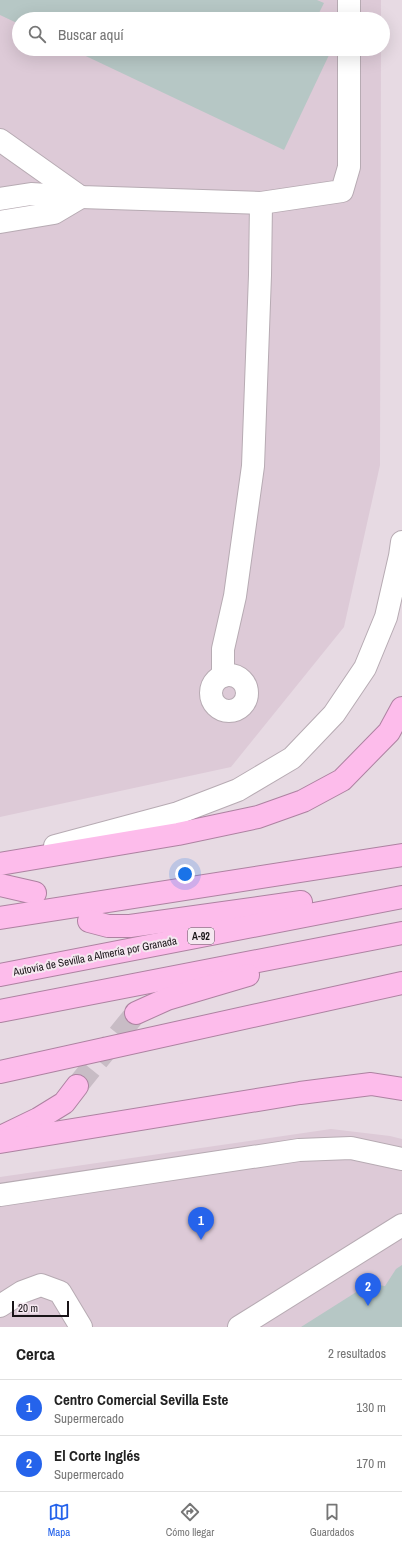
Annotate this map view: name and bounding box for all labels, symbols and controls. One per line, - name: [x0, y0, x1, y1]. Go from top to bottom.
- search box: [12, 12, 390, 56]
- icon: search: [26, 23, 48, 45]
- text: Buscar aquí: [58, 24, 124, 45]
- your location: [175, 864, 195, 884]
- road number: A-92: [188, 928, 214, 944]
- street label: Autovía de Sevilla a Almería por Granada: [11, 933, 178, 979]
- pin: 1: [188, 1207, 214, 1240]
- pin: 2: [355, 1273, 381, 1306]
- scale bar: [12, 1299, 69, 1318]
- text: 20 m: [18, 1301, 38, 1315]
- text: Cerca: [16, 1342, 55, 1365]
- text: 2 resultados: [328, 1345, 386, 1362]
- text: Centro Comercial Sevilla Este: [54, 1389, 228, 1410]
- text: 1: [26, 1399, 32, 1416]
- text: 130 m: [356, 1399, 386, 1416]
- text: Supermercado: [54, 1410, 124, 1427]
- text: El Corte Inglés: [54, 1445, 140, 1466]
- text: 2: [26, 1455, 32, 1472]
- text: 170 m: [356, 1455, 386, 1472]
- text: Supermercado: [54, 1466, 124, 1483]
- tab: Mapa: [48, 1501, 70, 1539]
- tab: Cómo llegar: [166, 1501, 214, 1539]
- tab: Guardados: [310, 1501, 354, 1539]

